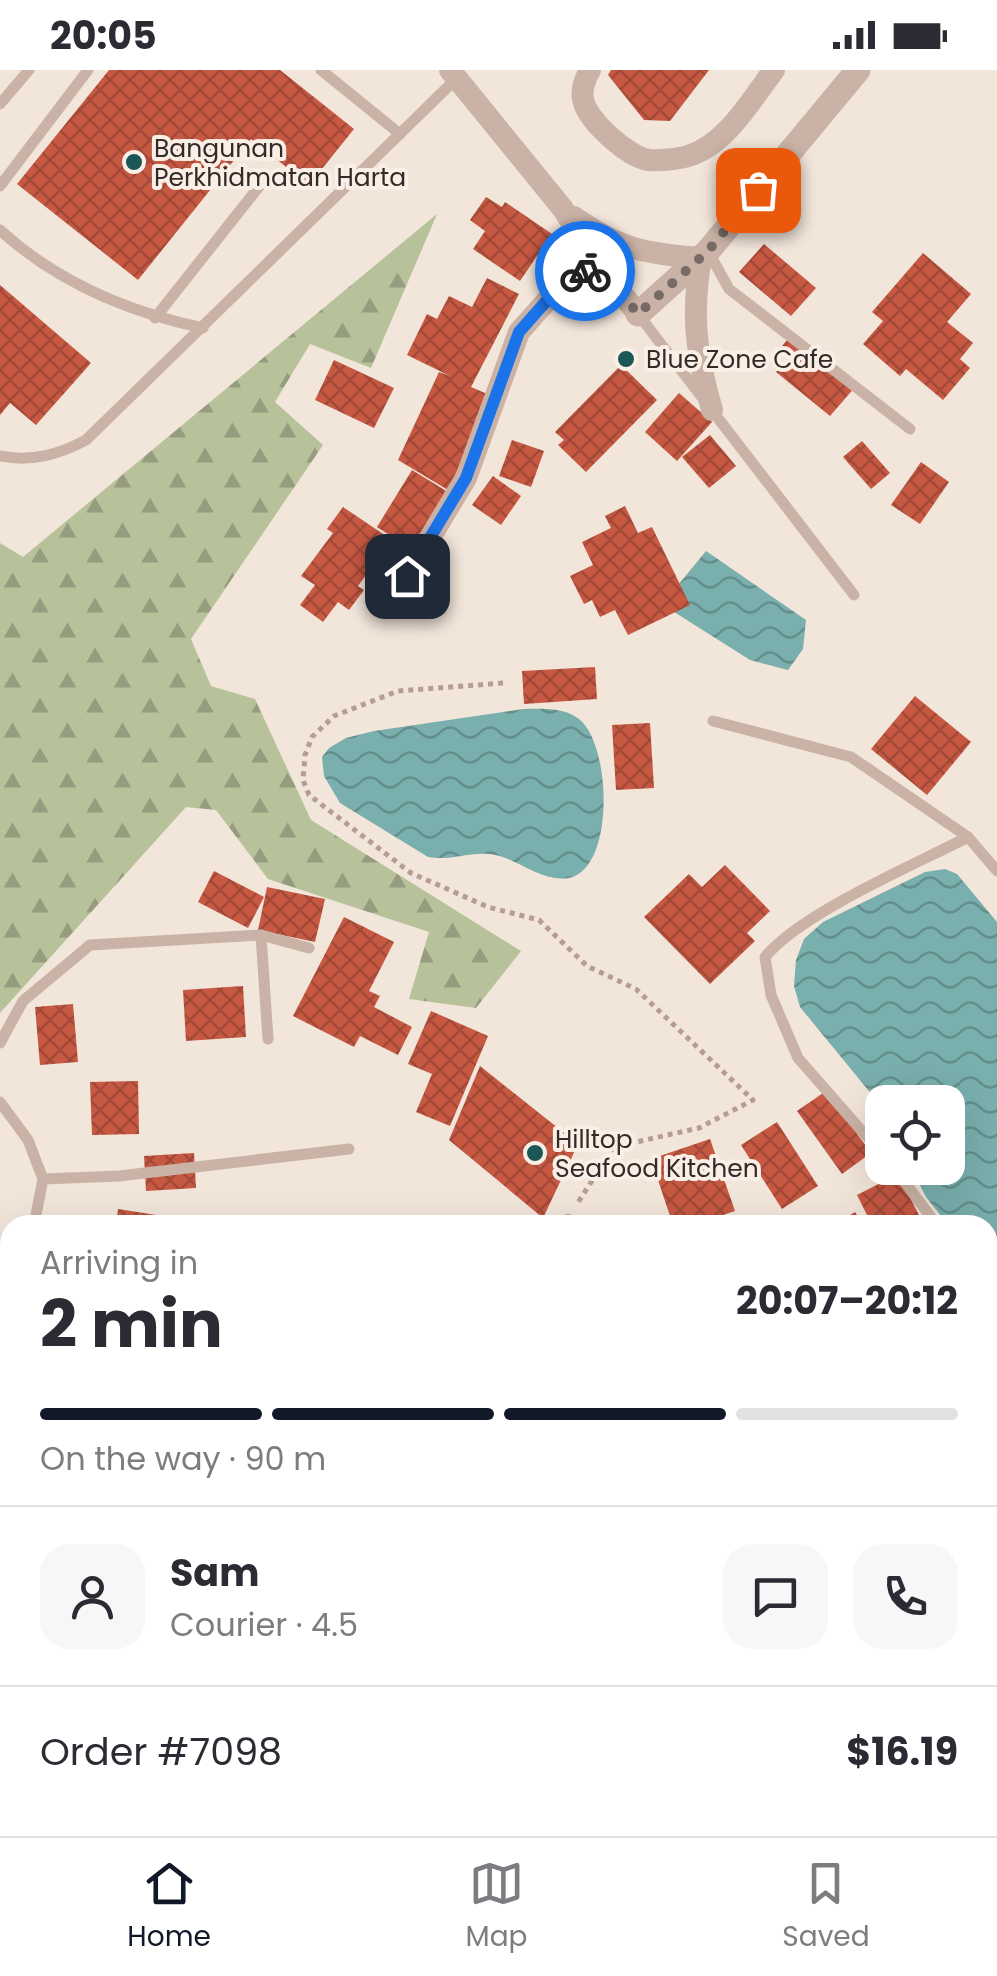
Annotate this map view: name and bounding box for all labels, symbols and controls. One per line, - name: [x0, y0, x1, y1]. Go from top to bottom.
- text: 20:05: [50, 9, 157, 62]
- place label: Bangunan Perkhidmatan Harta: [154, 131, 406, 195]
- pin: [716, 148, 801, 233]
- marker: Bangunan Perkhidmatan Harta: [123, 151, 145, 173]
- icon: bag: [731, 163, 786, 218]
- courier: [535, 221, 635, 321]
- icon: bike: [558, 244, 613, 299]
- place label: Blue Zone Cafe: [646, 342, 833, 377]
- marker: Blue Zone Cafe: [615, 348, 637, 370]
- pin: [365, 534, 450, 619]
- icon: home: [380, 549, 435, 604]
- map controls: [865, 1085, 965, 1185]
- button: locate: [865, 1085, 965, 1185]
- place label: Hilltop Seafood Kitchen: [555, 1122, 759, 1186]
- marker: Hilltop Seafood Kitchen: [524, 1142, 546, 1164]
- text: Arriving in: [40, 1240, 198, 1285]
- text: 20:07–20:12: [736, 1274, 958, 1327]
- text: 2 min: [40, 1279, 223, 1370]
- text: On the way · 90 m: [40, 1436, 326, 1481]
- button: person: [40, 1544, 145, 1649]
- button: chat: [723, 1544, 828, 1649]
- button: phone: [853, 1544, 958, 1649]
- text: Sam: [170, 1546, 259, 1599]
- text: Courier · 4.5: [170, 1602, 358, 1647]
- text: Order #7098: [40, 1725, 282, 1778]
- text: $16.19: [846, 1725, 958, 1778]
- tab: Home: [127, 1856, 211, 1958]
- tab: Map: [466, 1856, 528, 1958]
- tab: Saved: [782, 1856, 870, 1958]

